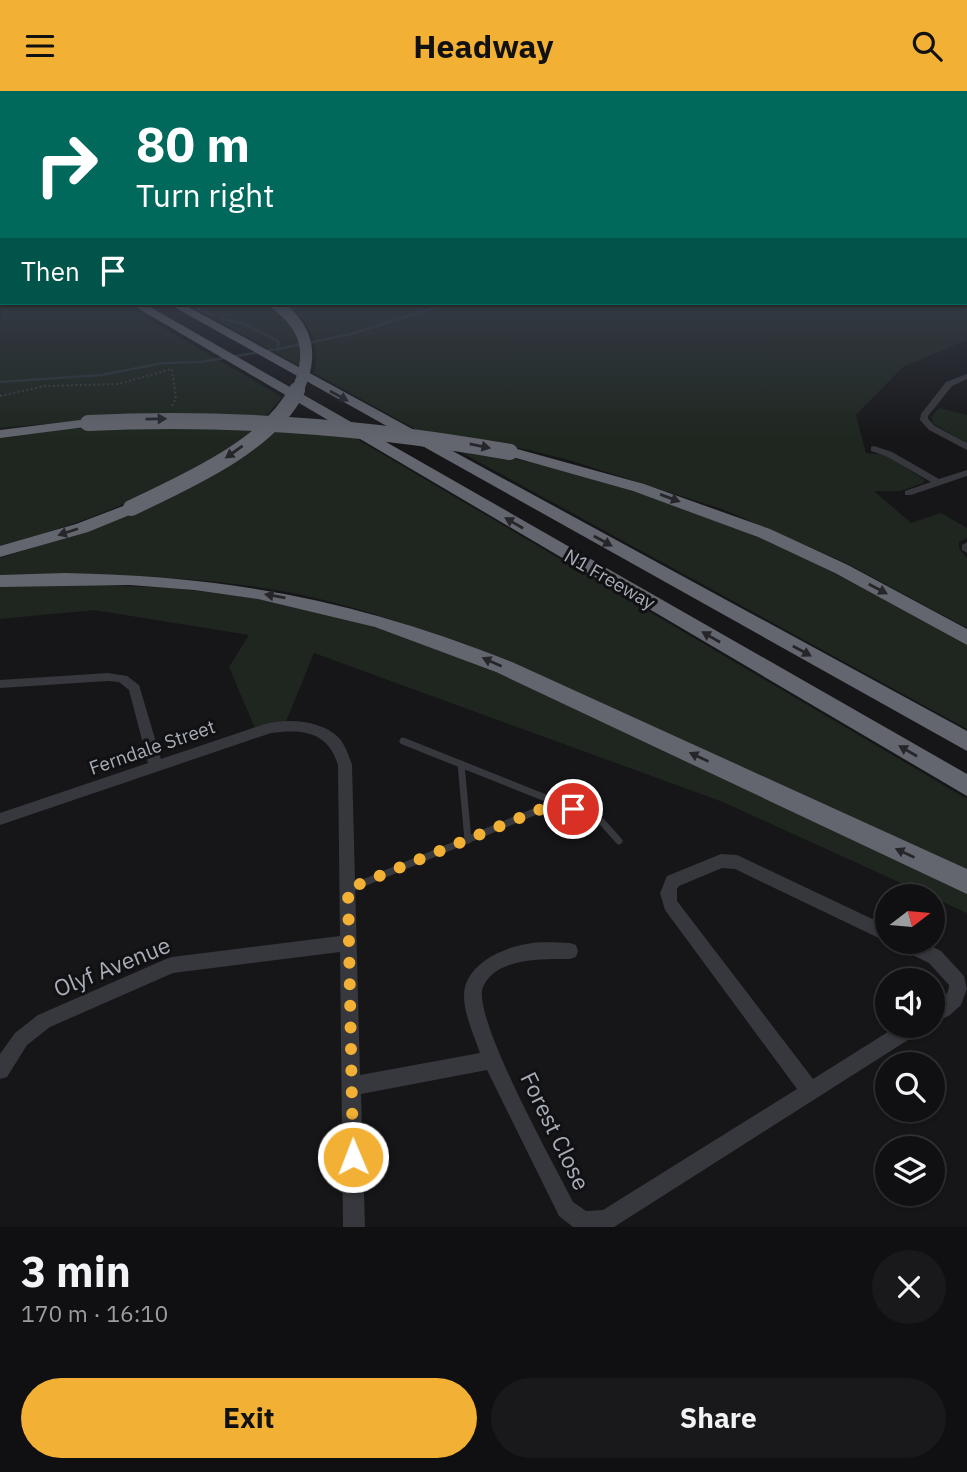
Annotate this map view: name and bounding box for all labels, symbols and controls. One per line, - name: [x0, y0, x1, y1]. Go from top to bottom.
- text: Headway: [413, 25, 554, 67]
- icon: menu: [21, 27, 59, 65]
- icon: search: [908, 27, 946, 65]
- text: 80 m: [136, 112, 250, 175]
- icon: right: [21, 119, 112, 210]
- text: Turn right: [136, 174, 274, 216]
- icon: arrive: [94, 252, 132, 290]
- text: Then: [21, 254, 80, 288]
- one-way arrow: [330, 390, 349, 402]
- one-way arrow: [146, 414, 168, 425]
- one-way arrow: [469, 441, 491, 452]
- one-way arrow: [225, 445, 243, 459]
- one-way arrow: [659, 493, 680, 504]
- one-way arrow: [505, 517, 524, 529]
- one-way arrow: [57, 528, 78, 538]
- one-way arrow: [593, 535, 613, 547]
- street label: N1 Freeway: [560, 543, 660, 615]
- one-way arrow: [868, 583, 888, 595]
- one-way arrow: [264, 590, 286, 601]
- one-way arrow: [702, 631, 721, 643]
- one-way arrow: [793, 645, 812, 657]
- one-way arrow: [482, 656, 502, 668]
- street label: Ferndale Street: [86, 714, 218, 780]
- one-way arrow: [898, 746, 918, 758]
- one-way arrow: [689, 751, 709, 763]
- pin: [543, 779, 603, 839]
- icon: arrive: [554, 790, 592, 828]
- one-way arrow: [895, 847, 915, 859]
- north arrow: [875, 884, 945, 954]
- map controls: [875, 884, 945, 1206]
- street label: Olyf Avenue: [49, 929, 175, 1003]
- button: sound: [875, 968, 945, 1038]
- button: search: [875, 1052, 945, 1122]
- street label: Forest Close: [514, 1067, 597, 1195]
- position arrow: [316, 1120, 390, 1194]
- button: layers: [875, 1136, 945, 1206]
- text: 3 min: [21, 1244, 131, 1299]
- button: close: [872, 1250, 946, 1324]
- text: 170 m · 16:10: [21, 1298, 168, 1328]
- button: Exit: [21, 1378, 477, 1458]
- button: Share: [491, 1378, 946, 1458]

